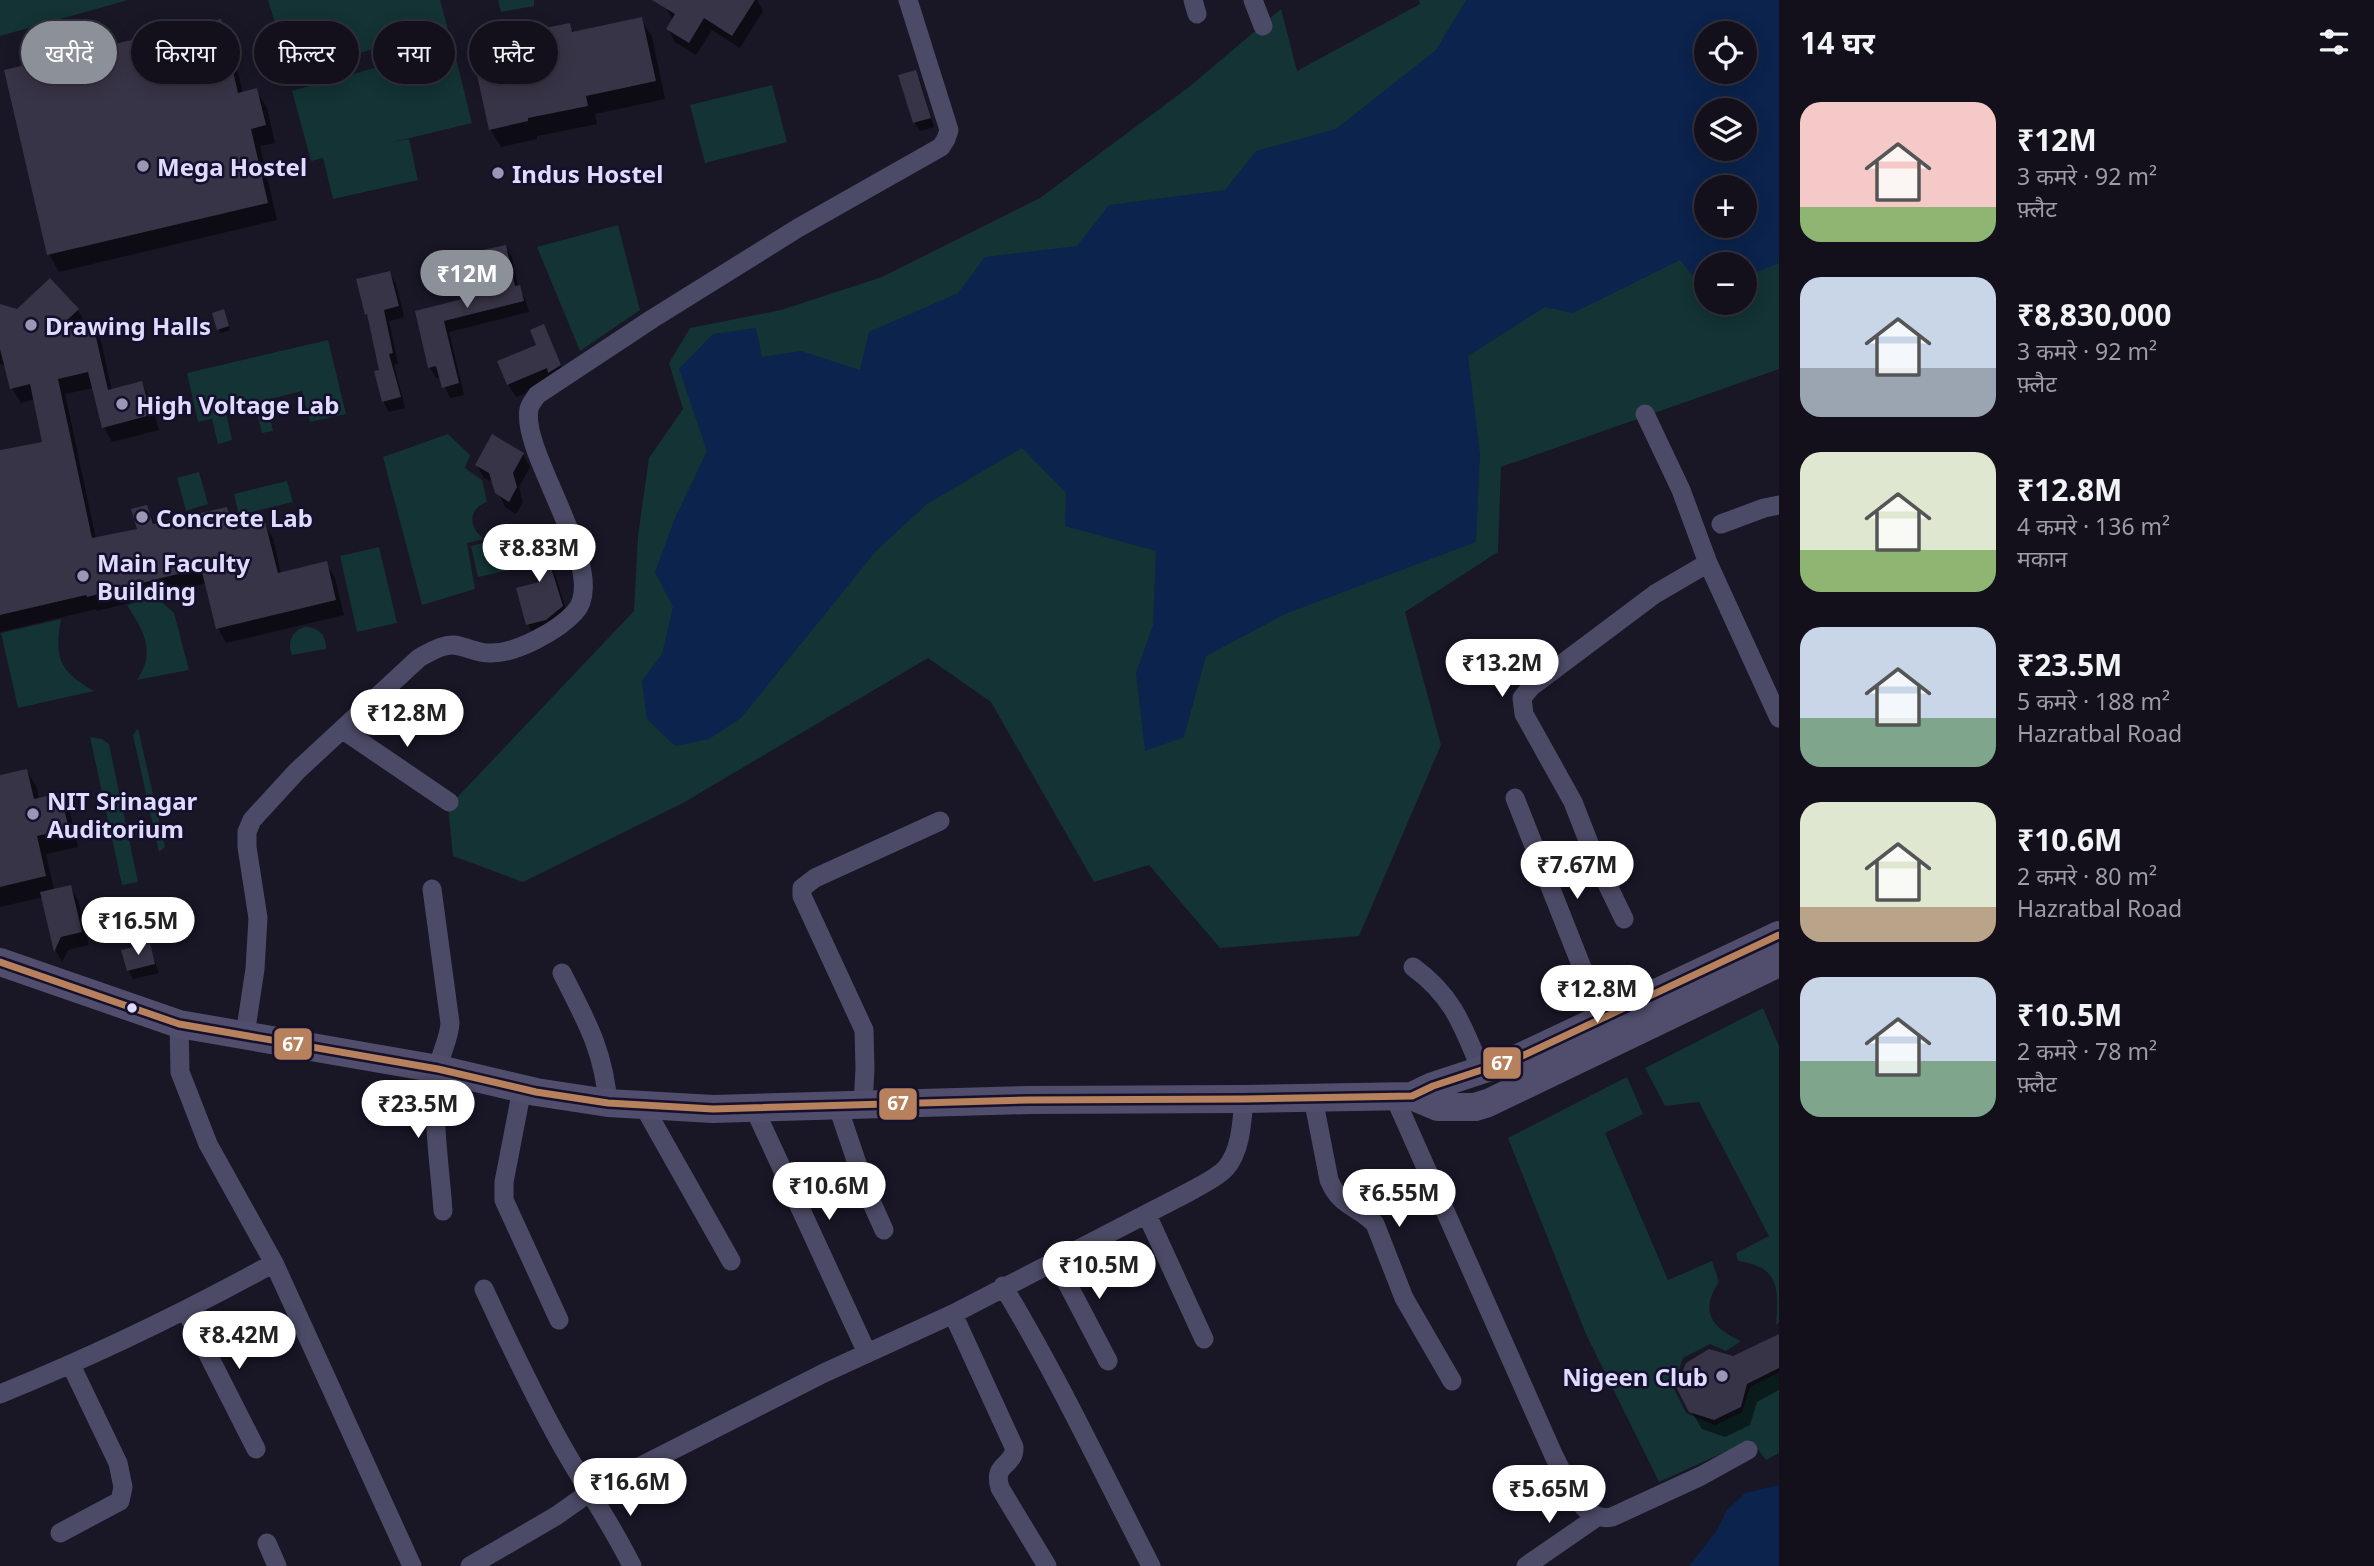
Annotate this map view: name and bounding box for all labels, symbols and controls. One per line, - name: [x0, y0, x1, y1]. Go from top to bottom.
- chip: खरीदें: [21, 21, 117, 84]
- chip: किराया: [131, 21, 240, 84]
- chip: फ़िल्टर: [254, 21, 359, 84]
- chip: नया: [373, 21, 455, 84]
- chip: फ़्लैट: [469, 21, 558, 84]
- map controls: [1694, 21, 1757, 315]
- button: locate: [1694, 21, 1757, 84]
- text: 14 घर: [1800, 22, 1875, 63]
- icon: filters: [2315, 23, 2353, 61]
- button: layers: [1694, 98, 1757, 161]
- text: ₹12M: [2017, 119, 2097, 160]
- icon: home: [1856, 130, 1940, 214]
- place label: Mega Hostel: [157, 150, 307, 183]
- place label: Indus Hostel: [512, 157, 663, 190]
- marker: Mega Hostel: [135, 158, 151, 174]
- text: 3 कमरे · 92 m²: [2017, 160, 2157, 192]
- marker: Indus Hostel: [490, 165, 506, 181]
- button: +: [1694, 175, 1757, 238]
- text: फ़्लैट: [2017, 192, 2057, 224]
- pin: ₹12M: [426, 250, 508, 310]
- button: −: [1694, 252, 1757, 315]
- text: ₹12M: [436, 257, 498, 289]
- text: ₹8,830,000: [2017, 294, 2171, 335]
- icon: home: [1856, 305, 1940, 389]
- place label: Drawing Halls: [45, 309, 211, 342]
- marker: Drawing Halls: [23, 317, 39, 333]
- text: 3 कमरे · 92 m²: [2017, 335, 2157, 367]
- text: फ़्लैट: [2017, 367, 2057, 399]
- place label: High Voltage Lab: [136, 388, 339, 421]
- marker: High Voltage Lab: [114, 396, 130, 412]
- text: ₹12.8M: [2017, 469, 2122, 510]
- icon: home: [1856, 480, 1940, 564]
- place label: Concrete Lab: [156, 501, 313, 534]
- marker: Concrete Lab: [134, 509, 150, 525]
- text: 4 कमरे · 136 m²: [2017, 510, 2170, 542]
- pin: ₹8.83M: [482, 524, 596, 584]
- text: ₹8.83M: [499, 531, 579, 563]
- text: मकान: [2017, 542, 2067, 574]
- place label: Main Faculty Building: [97, 546, 250, 607]
- marker: Main Faculty Building: [75, 568, 91, 584]
- pin: ₹13.2M: [1445, 640, 1559, 699]
- text: ₹23.5M: [2017, 644, 2122, 685]
- text: ₹13.2M: [1462, 646, 1542, 678]
- icon: home: [1856, 655, 1940, 739]
- text: 5 कमरे · 188 m²: [2017, 685, 2170, 717]
- pin: ₹12.8M: [350, 690, 464, 749]
- text: ₹12.8M: [367, 696, 447, 728]
- text: Hazratbal Road: [2017, 717, 2182, 749]
- place label: NIT Srinagar Auditorium: [47, 784, 198, 845]
- marker: NIT Srinagar Auditorium: [25, 806, 41, 822]
- text: ₹10.6M: [2017, 819, 2122, 860]
- icon: home: [1856, 830, 1940, 914]
- pin: ₹7.67M: [1520, 842, 1634, 901]
- text: ₹7.67M: [1537, 848, 1617, 880]
- text: 2 कमरे · 80 m²: [2017, 860, 2157, 892]
- text: Hazratbal Road: [2017, 892, 2182, 924]
- pin: ₹16.5M: [81, 898, 195, 957]
- text: ₹16.5M: [98, 904, 178, 936]
- pin: ₹12.8M: [1540, 965, 1654, 1025]
- text: ₹12.8M: [1557, 972, 1637, 1004]
- text: ₹10.5M: [2017, 994, 2122, 1035]
- unlabelled marker: [125, 1001, 139, 1015]
- icon: home: [1856, 1005, 1940, 1089]
- line badge: 67: [273, 1027, 313, 1061]
- text: 67: [282, 1031, 304, 1057]
- text: 2 कमरे · 78 m²: [2017, 1035, 2157, 1067]
- line badge: 67: [1482, 1046, 1522, 1080]
- text: 67: [1491, 1050, 1513, 1076]
- text: फ़्लैट: [2017, 1067, 2057, 1099]
- pin: ₹23.5M: [361, 1080, 475, 1140]
- text: ₹23.5M: [378, 1087, 458, 1119]
- line badge: 67: [878, 1087, 918, 1121]
- text: 67: [887, 1090, 909, 1116]
- pin: ₹10.6M: [772, 1162, 886, 1222]
- text: ₹10.6M: [789, 1169, 869, 1201]
- pin: ₹6.55M: [1342, 1170, 1456, 1229]
- text: ₹6.55M: [1359, 1176, 1439, 1208]
- pin: ₹10.5M: [1042, 1242, 1156, 1301]
- text: ₹10.5M: [1059, 1248, 1139, 1280]
- pin: ₹8.42M: [182, 1312, 296, 1371]
- text: ₹8.42M: [199, 1318, 279, 1350]
- place label: Nigeen Club: [1562, 1360, 1708, 1393]
- marker: Nigeen Club: [1714, 1368, 1730, 1384]
- pin: ₹16.6M: [573, 1458, 687, 1518]
- text: ₹16.6M: [590, 1465, 670, 1497]
- pin: ₹5.65M: [1492, 1466, 1606, 1525]
- text: ₹5.65M: [1509, 1472, 1589, 1504]

